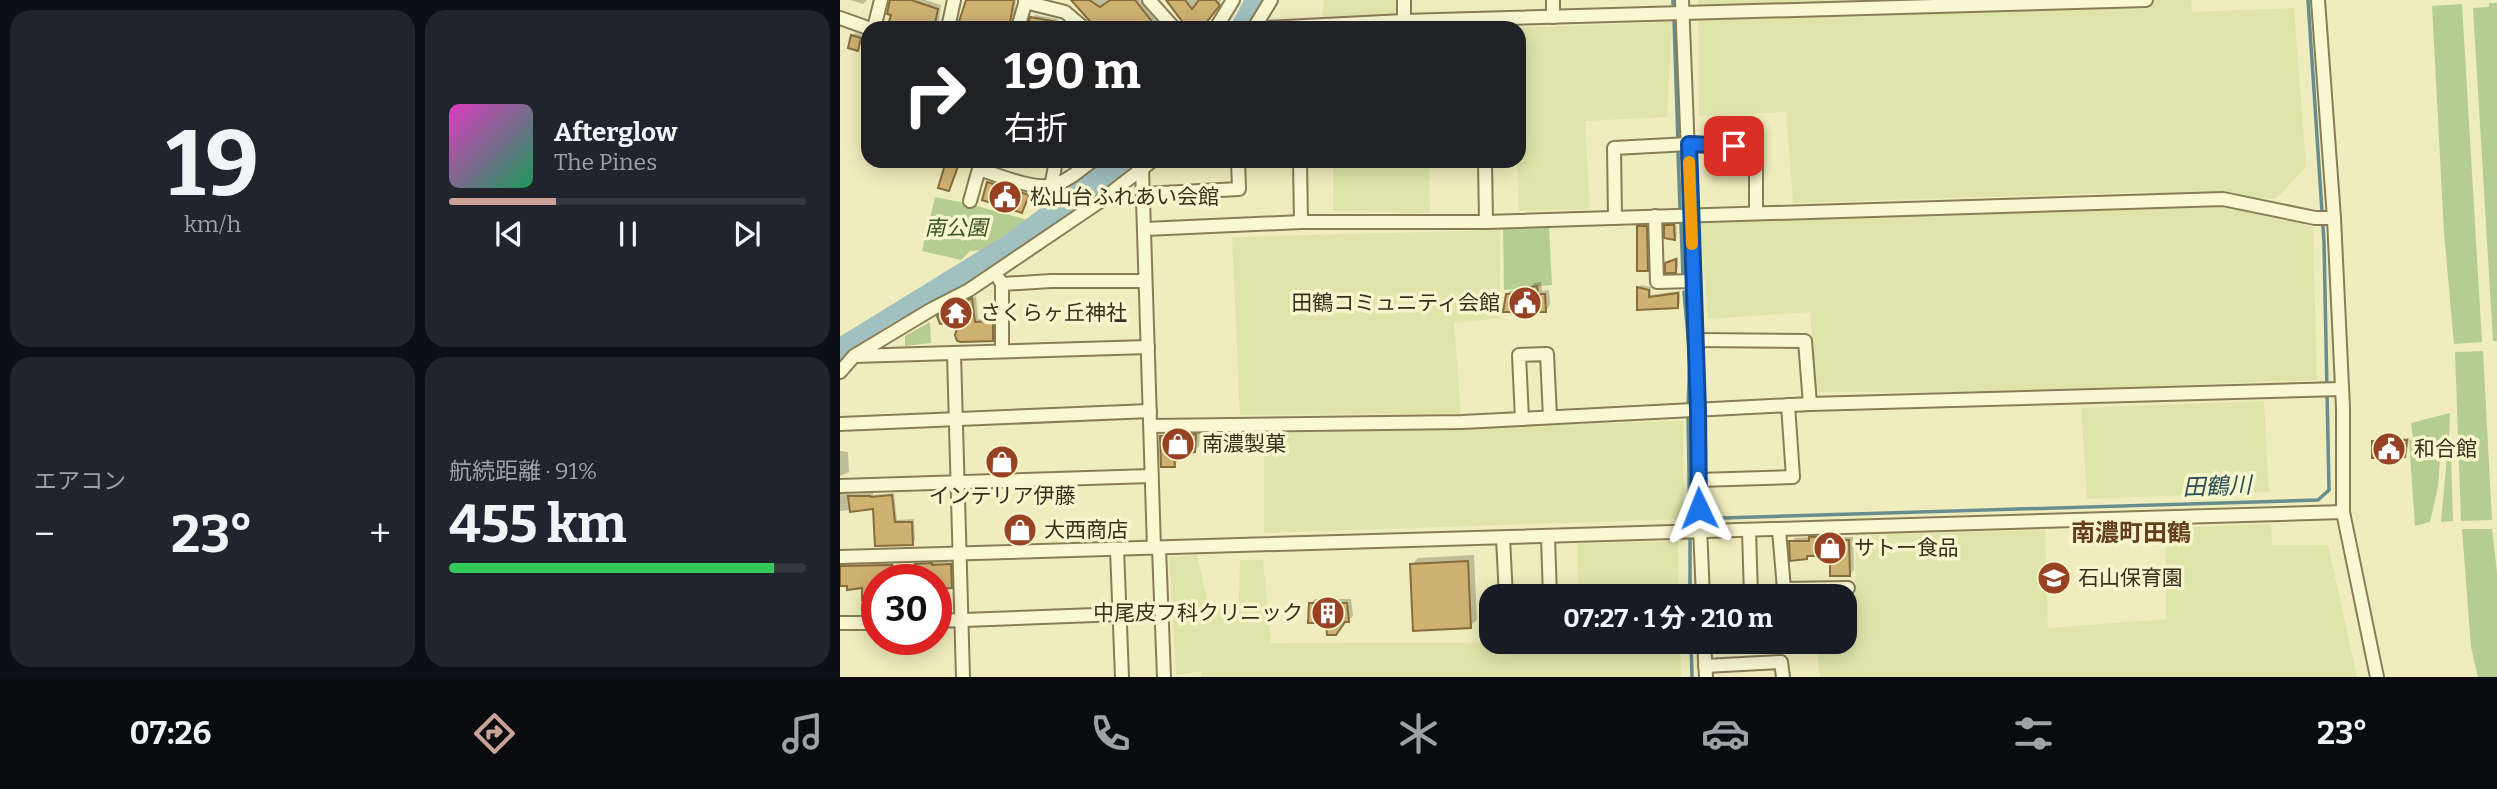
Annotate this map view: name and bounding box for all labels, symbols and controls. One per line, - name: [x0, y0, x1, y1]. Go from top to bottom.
- text: 190 m: [1004, 42, 1141, 101]
- icon: right: [889, 49, 980, 140]
- text: 右折: [1004, 109, 1068, 147]
- text: 19: [166, 110, 259, 219]
- pin: [1704, 116, 1764, 176]
- text: Afterglow: [554, 117, 677, 148]
- icon: arrive: [1715, 127, 1753, 165]
- text: The Pines: [554, 148, 657, 176]
- public building icon: 松山台ふれあい会館: [986, 178, 1024, 216]
- place label: 松山台ふれあい会館: [1030, 184, 1219, 210]
- text: km/h: [184, 210, 241, 238]
- icon: previous: [490, 215, 528, 253]
- icon: pause: [609, 215, 647, 253]
- icon: next: [728, 215, 766, 253]
- park label: 南公園: [925, 215, 990, 241]
- public building icon: 田鶴コミュニティ会館: [1506, 284, 1544, 322]
- place label: 田鶴コミュニティ会館: [1291, 290, 1500, 316]
- temple icon: さくらヶ丘神社: [937, 294, 975, 332]
- place label: さくらヶ丘神社: [980, 300, 1127, 326]
- shop icon: 南濃製菓: [1159, 425, 1197, 463]
- public building icon: 和合館: [2370, 430, 2408, 468]
- place label: 南濃製菓: [1202, 431, 1286, 457]
- place label: 和合館: [2414, 436, 2477, 462]
- shop icon: インテリア伊藤: [983, 443, 1021, 481]
- text: 航続距離 · 91%: [449, 457, 597, 485]
- text: エアコン: [34, 467, 126, 495]
- position arrow: [1662, 471, 1736, 545]
- water label: 田鶴川: [2182, 471, 2255, 501]
- place label: インテリア伊藤: [929, 483, 1076, 509]
- text: 455 km: [449, 493, 627, 556]
- text: 23°: [171, 503, 253, 566]
- text: −: [34, 511, 55, 557]
- text: +: [369, 511, 391, 557]
- shop icon: 大西商店: [1001, 511, 1039, 549]
- place label: 大西商店: [1044, 517, 1128, 543]
- district label: 南濃町田鶴: [2071, 519, 2191, 547]
- shop icon: サトー食品: [1811, 529, 1849, 567]
- place label: サトー食品: [1854, 535, 1959, 561]
- school or university icon: 石山保育園: [2035, 559, 2073, 597]
- speed limit sign: 30: [861, 564, 952, 655]
- place label: 石山保育園: [2078, 565, 2183, 591]
- building icon: 中尾皮フ科クリニック: [1309, 594, 1347, 632]
- place label: 中尾皮フ科クリニック: [1093, 600, 1303, 626]
- text: 07:27 · 1 分 · 210 m: [1563, 603, 1773, 634]
- icon: directions: [470, 709, 519, 758]
- icon: music: [778, 709, 827, 758]
- icon: phone: [1086, 709, 1135, 758]
- icon: climate: [1394, 709, 1443, 758]
- icon: car: [1701, 709, 1750, 758]
- icon: filters: [2009, 709, 2058, 758]
- text: 07:26: [129, 714, 211, 752]
- text: 23°: [2317, 714, 2368, 752]

